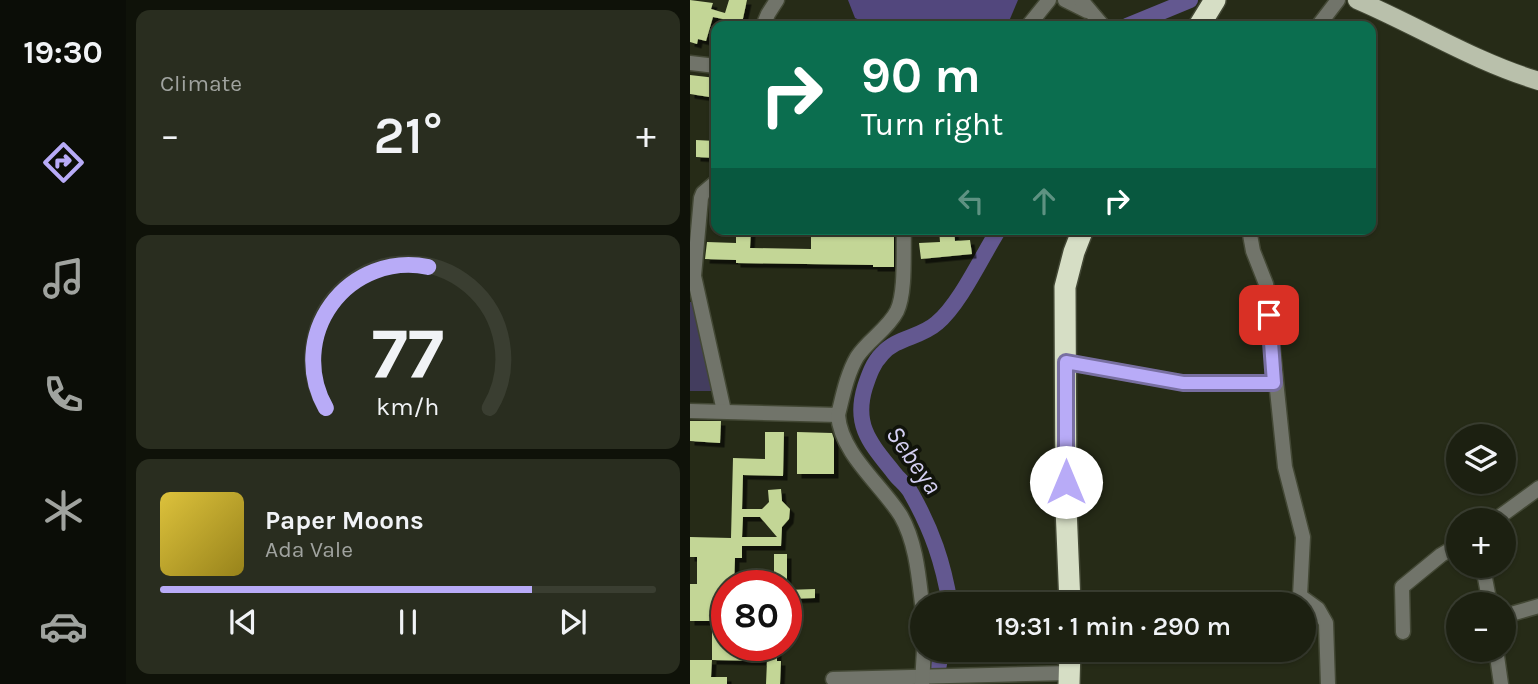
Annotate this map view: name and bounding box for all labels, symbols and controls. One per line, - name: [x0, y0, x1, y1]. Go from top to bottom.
- text: 19:30: [23, 34, 103, 71]
- text: 90 m: [861, 47, 981, 104]
- icon: right: [746, 49, 837, 140]
- text: Climate: [160, 70, 242, 97]
- text: 21°: [374, 105, 442, 166]
- text: Turn right: [861, 106, 1003, 143]
- text: −: [160, 113, 180, 158]
- text: +: [636, 113, 656, 158]
- icon: directions: [39, 138, 88, 187]
- icon: left: [952, 182, 990, 220]
- icon: ahead: [1025, 182, 1063, 220]
- icon: right: [1098, 182, 1136, 220]
- icon: music: [39, 254, 88, 303]
- pin: [1239, 285, 1299, 345]
- icon: arrive: [1250, 296, 1288, 334]
- text: 77: [372, 311, 444, 396]
- icon: phone: [39, 370, 88, 419]
- text: km/h: [376, 392, 440, 421]
- water label: Sebeya: [879, 420, 949, 500]
- map controls: [1446, 424, 1516, 662]
- button: layers: [1446, 424, 1516, 494]
- position arrow: [1029, 445, 1103, 519]
- icon: climate: [39, 486, 88, 535]
- text: Paper Moons: [265, 505, 424, 536]
- button: +: [1446, 508, 1516, 578]
- text: Ada Vale: [265, 536, 353, 563]
- speed limit sign: 80: [711, 570, 802, 661]
- button: −: [1446, 592, 1516, 662]
- icon: car: [39, 602, 88, 651]
- icon: previous: [224, 603, 262, 641]
- icon: pause: [389, 603, 427, 641]
- icon: next: [554, 603, 592, 641]
- text: 19:31 · 1 min · 290 m: [995, 611, 1231, 642]

